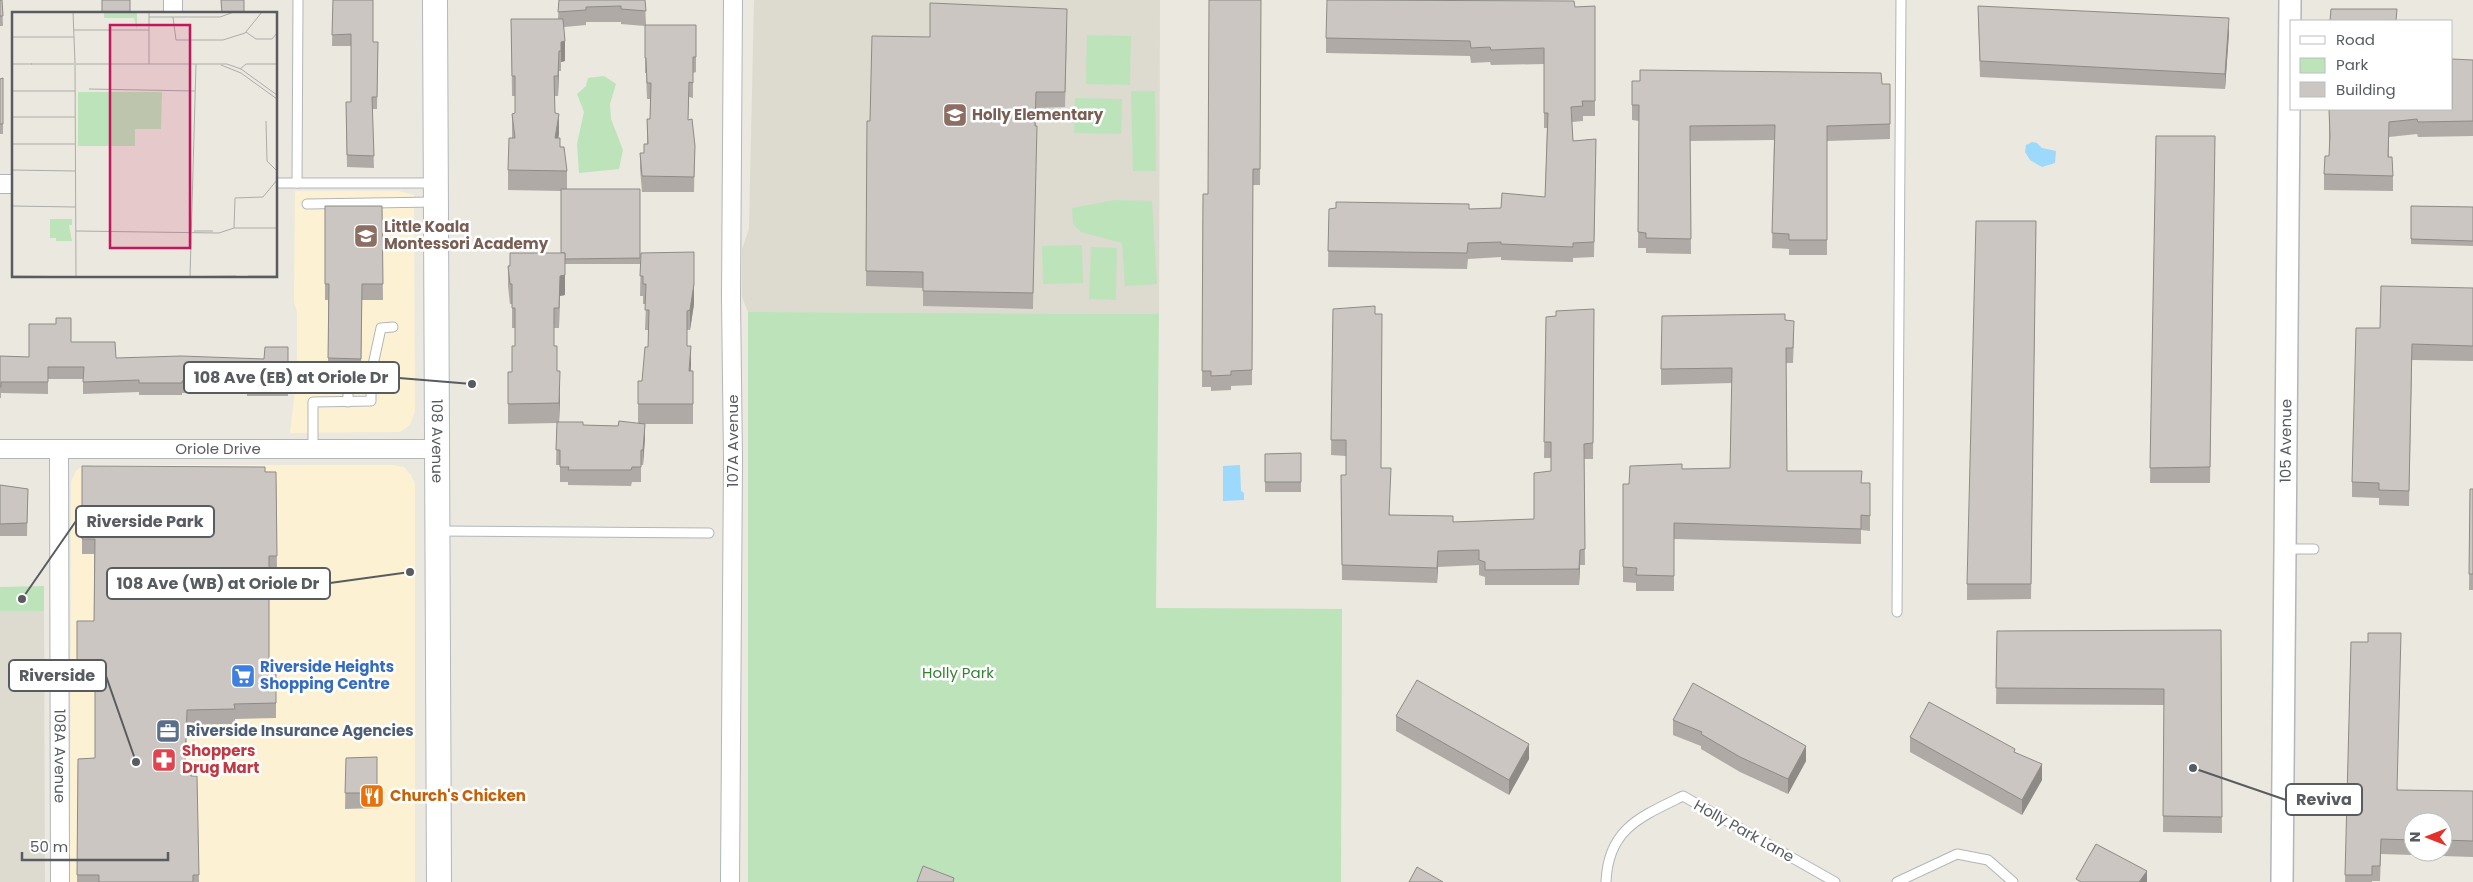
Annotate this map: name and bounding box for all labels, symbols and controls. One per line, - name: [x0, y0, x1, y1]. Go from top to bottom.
- inset map: [12, 12, 278, 278]
- legend: [2290, 20, 2453, 110]
- text: Road: [2336, 29, 2375, 50]
- text: Park: [2336, 54, 2368, 75]
- text: Building: [2336, 79, 2396, 100]
- school or university icon: Holly Elementary: [942, 102, 968, 128]
- place label: Holly Elementary: [972, 104, 1104, 125]
- place label: Little Koala Montessori Academy: [384, 216, 549, 254]
- school or university icon: Little Koala Montessori Academy: [353, 223, 379, 249]
- callout: 108 Ave (EB) at Oriole Dr: [184, 362, 399, 393]
- text: 108 Ave (EB) at Oriole Dr: [194, 366, 388, 389]
- street label: 107A Avenue: [722, 395, 743, 487]
- street label: 108 Avenue: [427, 399, 448, 483]
- street label: 105 Avenue: [2275, 399, 2296, 483]
- street label: Oriole Drive: [175, 438, 261, 459]
- callout: Riverside Park: [76, 506, 214, 537]
- text: Riverside Park: [86, 510, 204, 533]
- callout: 108 Ave (WB) at Oriole Dr: [107, 568, 330, 599]
- text: 108 Ave (WB) at Oriole Dr: [117, 572, 320, 595]
- place label: Riverside Heights Shopping Centre: [260, 656, 394, 694]
- callout: Riverside: [9, 660, 106, 691]
- park label: Holly Park: [922, 662, 994, 683]
- supermarket icon: Riverside Heights Shopping Centre: [230, 663, 256, 689]
- text: Riverside: [19, 664, 95, 687]
- street label: 108A Avenue: [50, 709, 71, 803]
- office icon: Riverside Insurance Agencies: [155, 718, 181, 744]
- place label: Riverside Insurance Agencies: [186, 720, 414, 741]
- place label: Shoppers Drug Mart: [182, 740, 259, 778]
- pharmacy icon: Shoppers Drug Mart: [151, 747, 177, 773]
- restaurant icon: Church's Chicken: [359, 783, 385, 809]
- callout: Reviva: [2286, 784, 2362, 815]
- place label: Church's Chicken: [390, 785, 526, 806]
- text: Reviva: [2296, 788, 2352, 811]
- street label: Holly Park Lane: [1690, 794, 1798, 867]
- north arrow: [2403, 812, 2453, 862]
- scale bar: [22, 830, 169, 862]
- text: N: [2405, 832, 2425, 842]
- text: 50 m: [30, 836, 68, 857]

